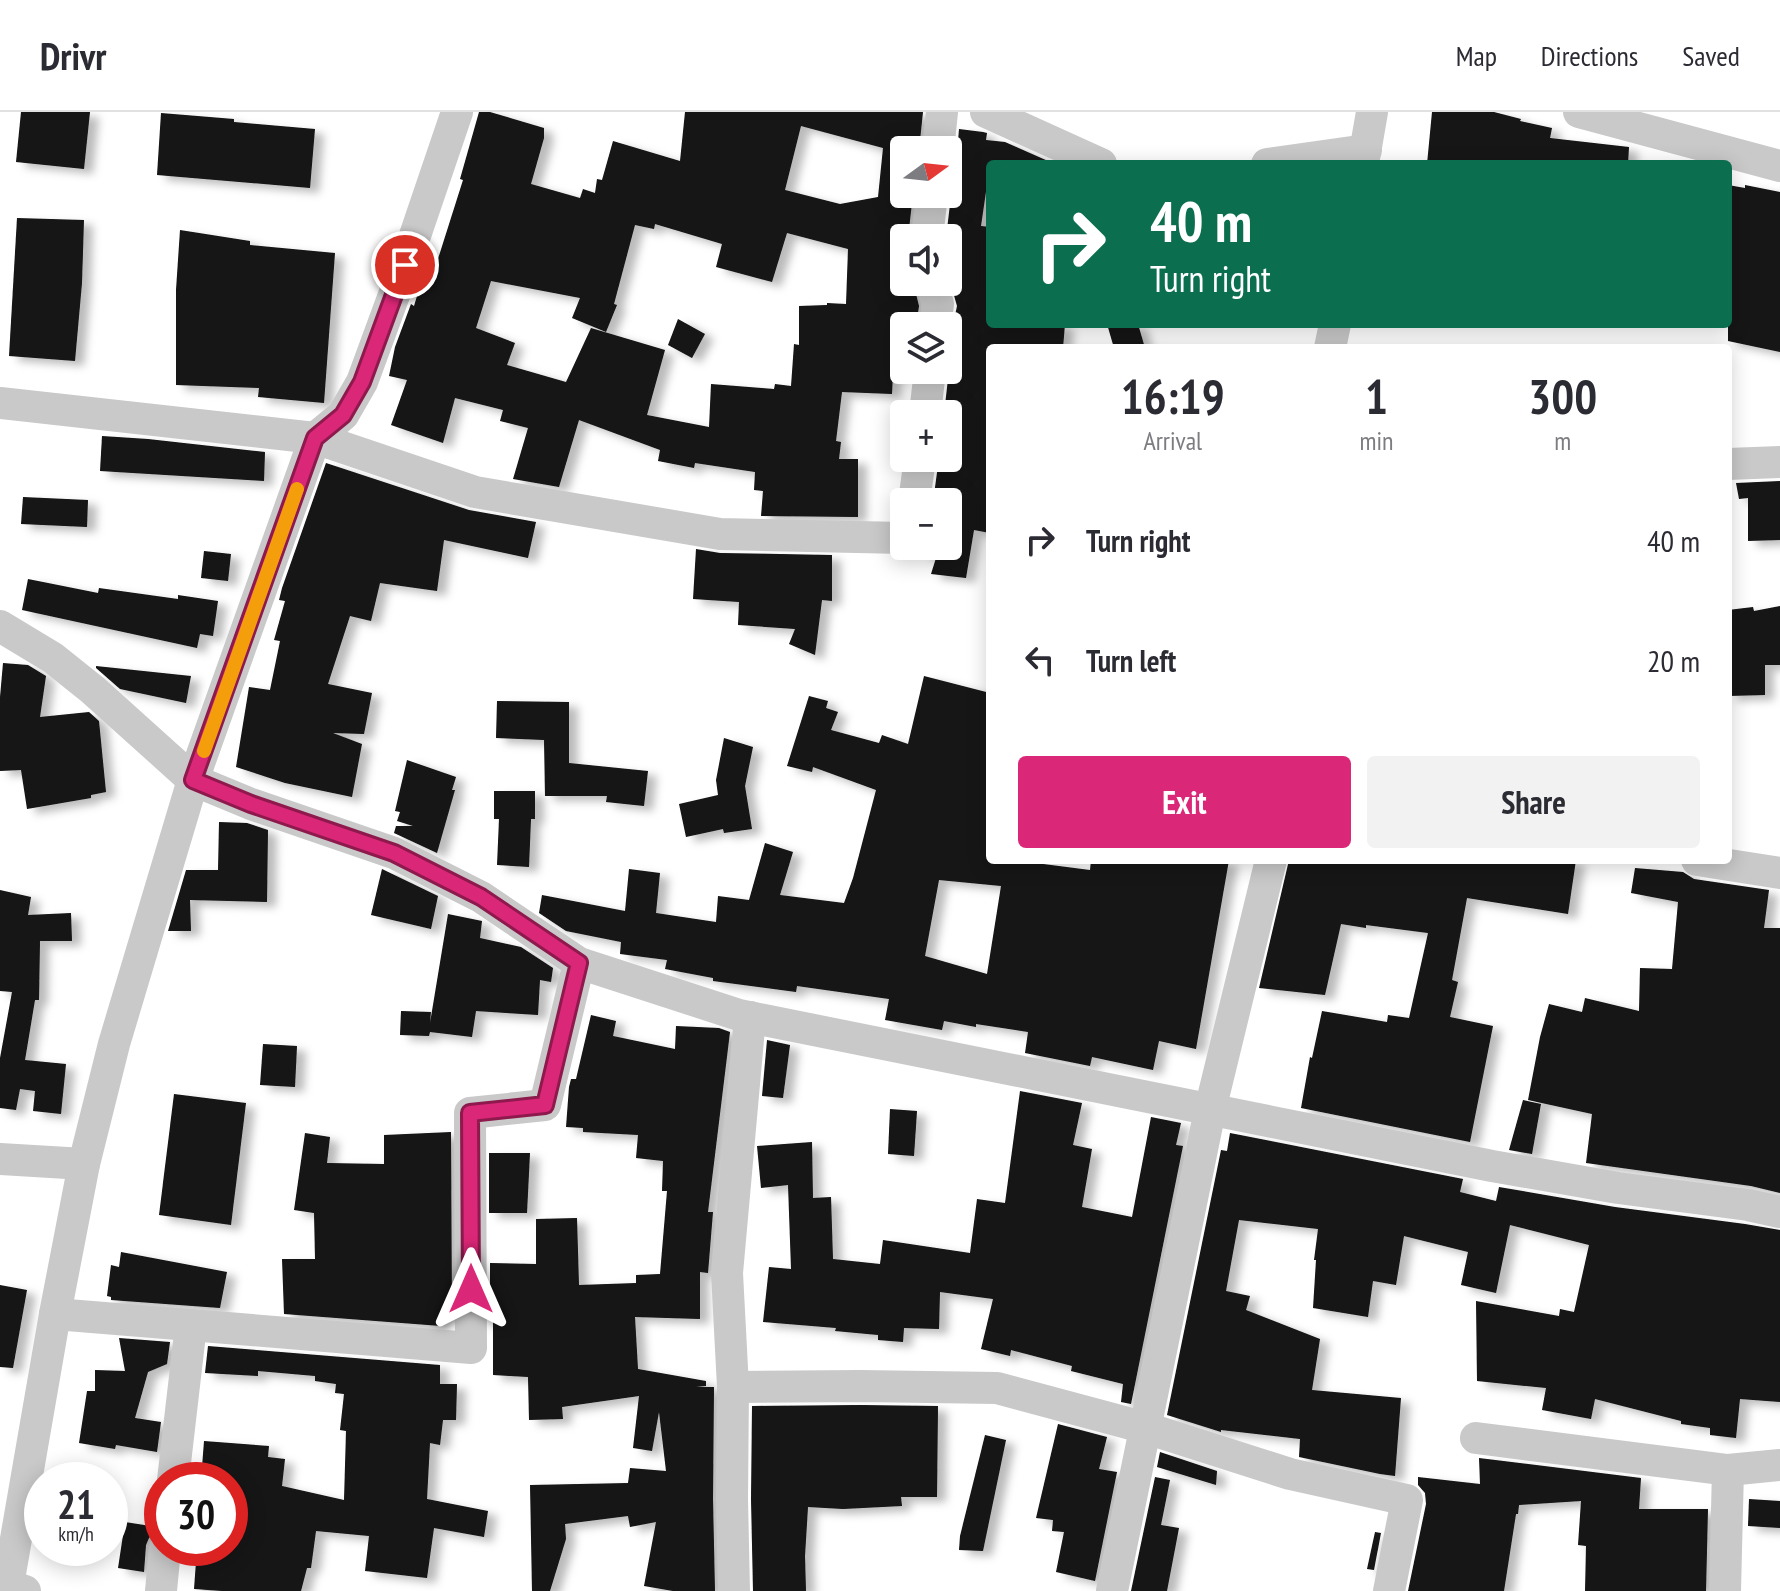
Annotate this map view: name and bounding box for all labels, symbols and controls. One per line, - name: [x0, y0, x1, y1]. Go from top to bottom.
- text: Drivr: [40, 31, 106, 80]
- text: Map: [1456, 37, 1497, 74]
- text: Directions: [1541, 37, 1638, 74]
- text: Saved: [1682, 37, 1740, 74]
- north arrow: [890, 136, 962, 208]
- map controls: [890, 136, 962, 560]
- text: 40 m: [1150, 185, 1252, 257]
- icon: right: [1018, 192, 1122, 296]
- button: sound: [890, 224, 962, 296]
- pin: [371, 231, 439, 299]
- icon: arrive: [383, 243, 427, 287]
- text: Turn right: [1150, 255, 1271, 302]
- button: layers: [890, 312, 962, 384]
- text: 16:19: [1121, 365, 1225, 427]
- text: 1: [1365, 365, 1388, 427]
- text: 300: [1528, 365, 1597, 427]
- button: +: [890, 400, 962, 472]
- text: Arrival: [1143, 424, 1202, 457]
- text: min: [1359, 424, 1393, 457]
- text: m: [1554, 424, 1571, 457]
- button: −: [890, 488, 962, 560]
- icon: right: [1018, 518, 1062, 562]
- text: Turn right: [1086, 521, 1190, 560]
- text: 40 m: [1647, 521, 1700, 560]
- icon: left: [1018, 638, 1062, 682]
- text: Turn left: [1086, 641, 1176, 680]
- text: 20 m: [1647, 641, 1700, 680]
- button: Exit: [1018, 756, 1351, 848]
- button: Share: [1367, 756, 1700, 848]
- position arrow: [429, 1247, 513, 1331]
- speed limit sign: 30: [144, 1462, 248, 1566]
- text: 21: [57, 1478, 95, 1530]
- text: km/h: [58, 1521, 94, 1547]

